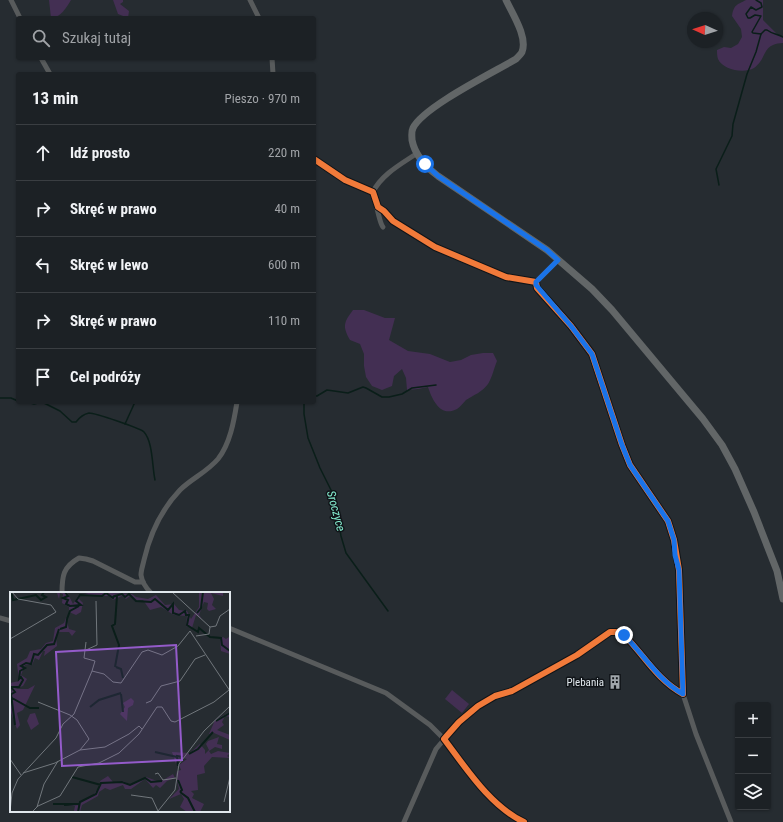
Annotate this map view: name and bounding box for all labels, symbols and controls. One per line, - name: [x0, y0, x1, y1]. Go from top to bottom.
- north arrow: [687, 12, 723, 48]
- search box: [16, 16, 316, 60]
- icon: search: [30, 27, 52, 49]
- text: Szukaj tutaj: [62, 29, 131, 47]
- text: 13 min: [32, 88, 78, 108]
- text: Pieszo · 970 m: [225, 91, 300, 106]
- icon: ahead: [32, 142, 54, 164]
- text: Idź prosto: [70, 144, 130, 162]
- text: 220 m: [268, 145, 300, 160]
- route start: [416, 155, 434, 173]
- icon: right: [32, 198, 54, 220]
- text: Skręć w prawo: [70, 200, 157, 218]
- text: 40 m: [274, 201, 300, 216]
- icon: left: [32, 254, 54, 276]
- text: Skręć w lewo: [70, 256, 149, 274]
- text: 600 m: [268, 257, 300, 272]
- icon: right: [32, 310, 54, 332]
- text: Skręć w prawo: [70, 312, 157, 330]
- text: 110 m: [268, 313, 300, 328]
- icon: arrive: [32, 366, 54, 388]
- text: Cel podróży: [70, 368, 141, 386]
- water label: Sroczyce: [324, 489, 348, 533]
- inset map: [10, 592, 230, 812]
- route end: [615, 626, 633, 644]
- building icon: Plebania: [607, 674, 623, 690]
- place label: Plebania: [566, 676, 604, 689]
- map controls: [735, 702, 771, 810]
- button: +: [735, 702, 771, 738]
- button: −: [735, 738, 771, 774]
- button: layers: [735, 774, 771, 810]

